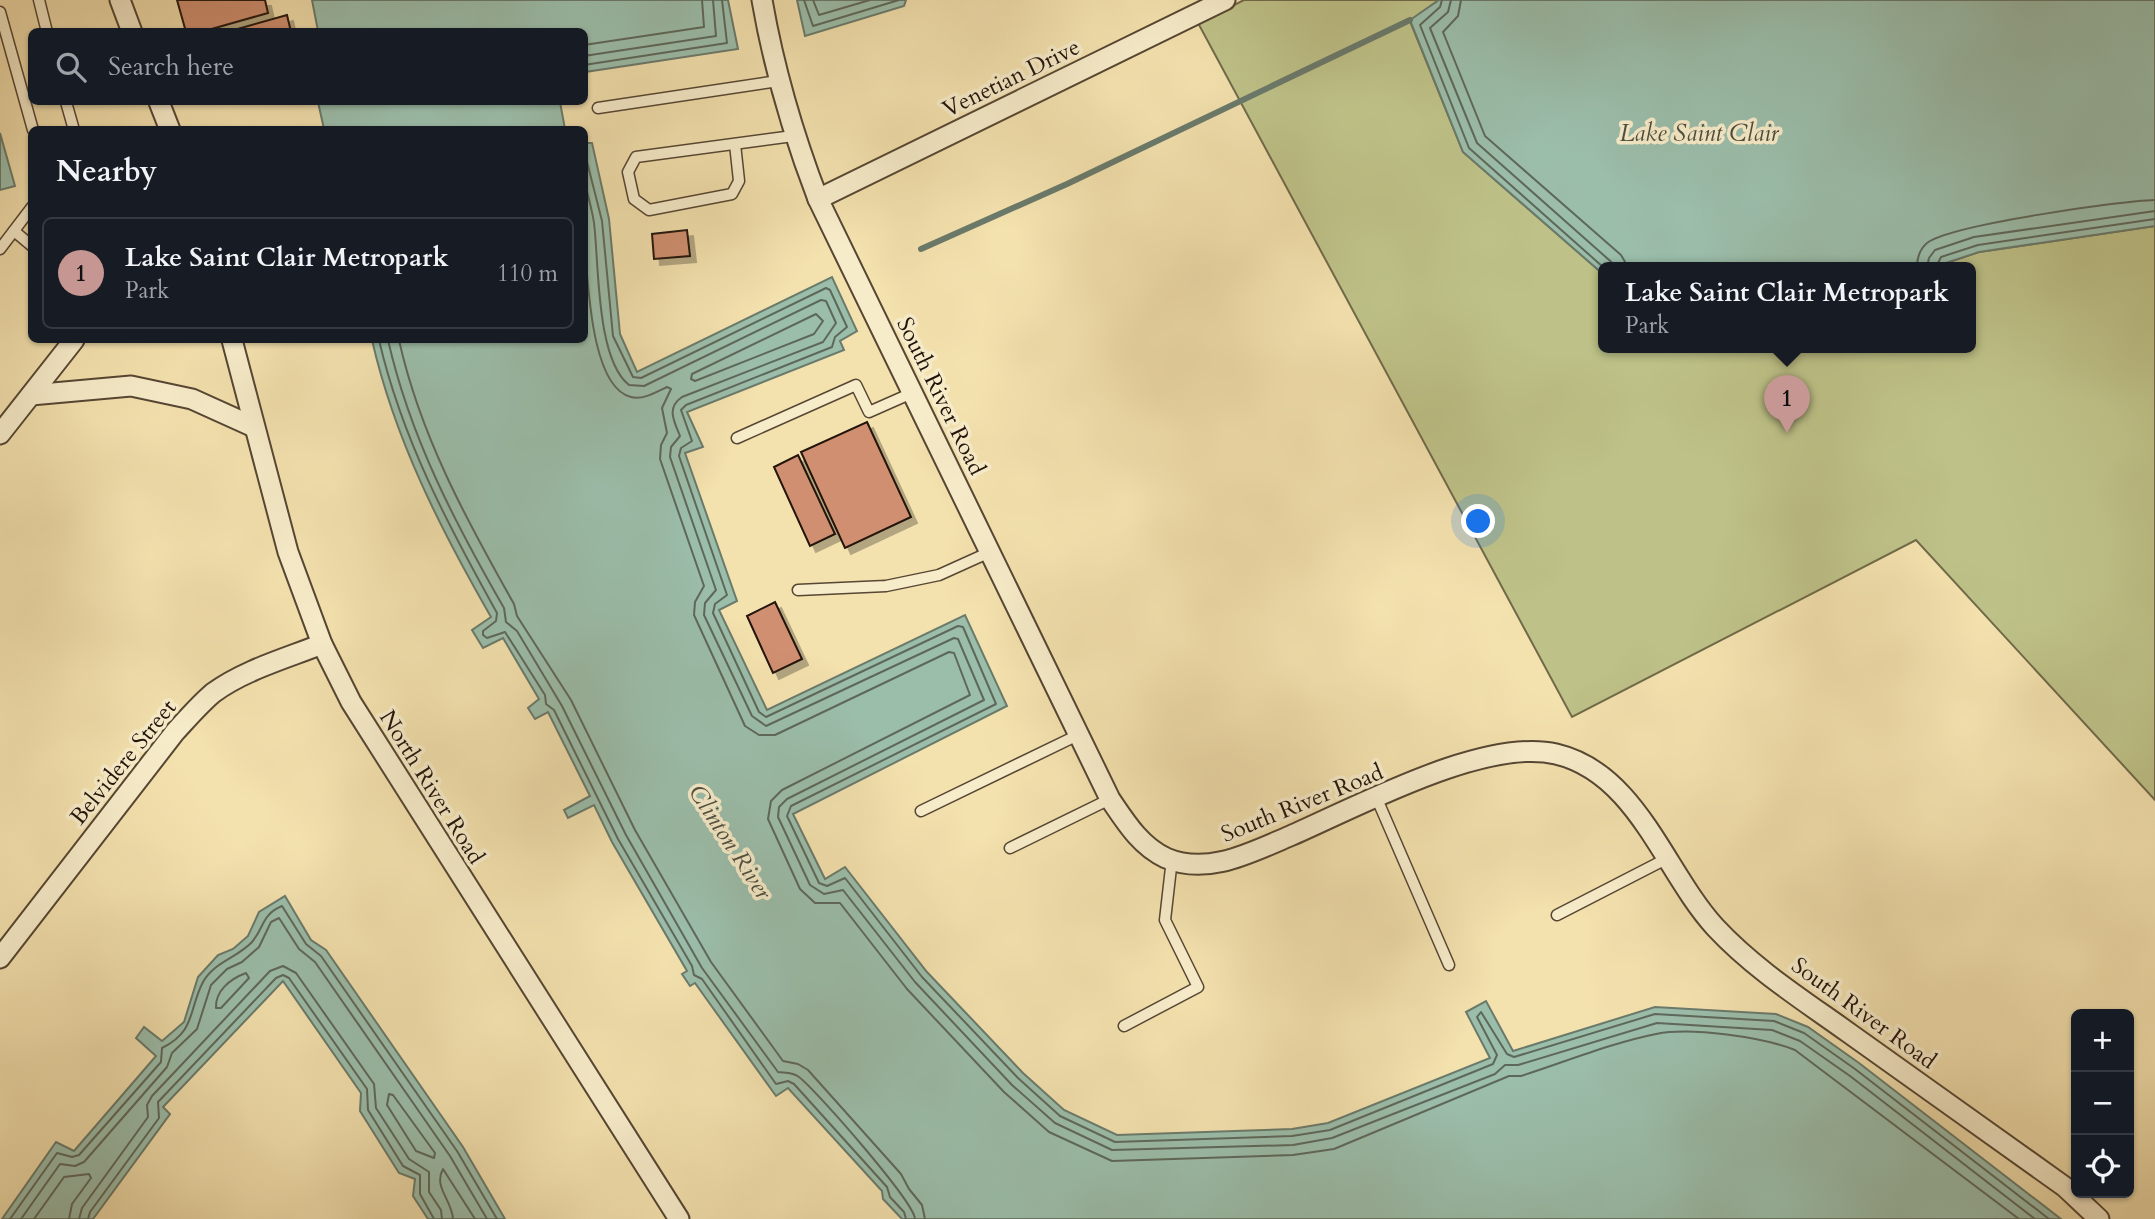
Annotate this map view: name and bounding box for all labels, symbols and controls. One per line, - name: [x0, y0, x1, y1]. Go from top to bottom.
- search box: [28, 28, 588, 105]
- street label: Venetian Drive: [937, 31, 1085, 125]
- icon: search: [52, 48, 90, 86]
- text: Search here: [108, 49, 234, 84]
- water label: Lake Saint Clair: [1619, 117, 1780, 150]
- text: Nearby: [56, 151, 157, 192]
- text: Lake Saint Clair Metropark: [125, 240, 449, 275]
- text: 1: [75, 258, 87, 289]
- text: 110 m: [497, 258, 558, 289]
- popup: [1598, 262, 1976, 353]
- text: Park: [125, 275, 169, 306]
- text: Lake Saint Clair Metropark: [1625, 275, 1949, 310]
- text: Park: [1625, 310, 1669, 341]
- street label: South River Road: [889, 312, 993, 481]
- pin: 1: [1764, 375, 1810, 433]
- your location: [1461, 504, 1495, 538]
- street label: Belvidere Street: [63, 693, 183, 831]
- street label: North River Road: [372, 704, 492, 871]
- street label: South River Road: [1216, 756, 1388, 850]
- water label: Clinton River: [681, 778, 780, 907]
- street label: South River Road: [1785, 950, 1943, 1077]
- map controls: [2071, 1009, 2134, 1198]
- button: +: [2071, 1009, 2134, 1072]
- button: −: [2071, 1072, 2134, 1135]
- button: locate: [2071, 1135, 2134, 1198]

